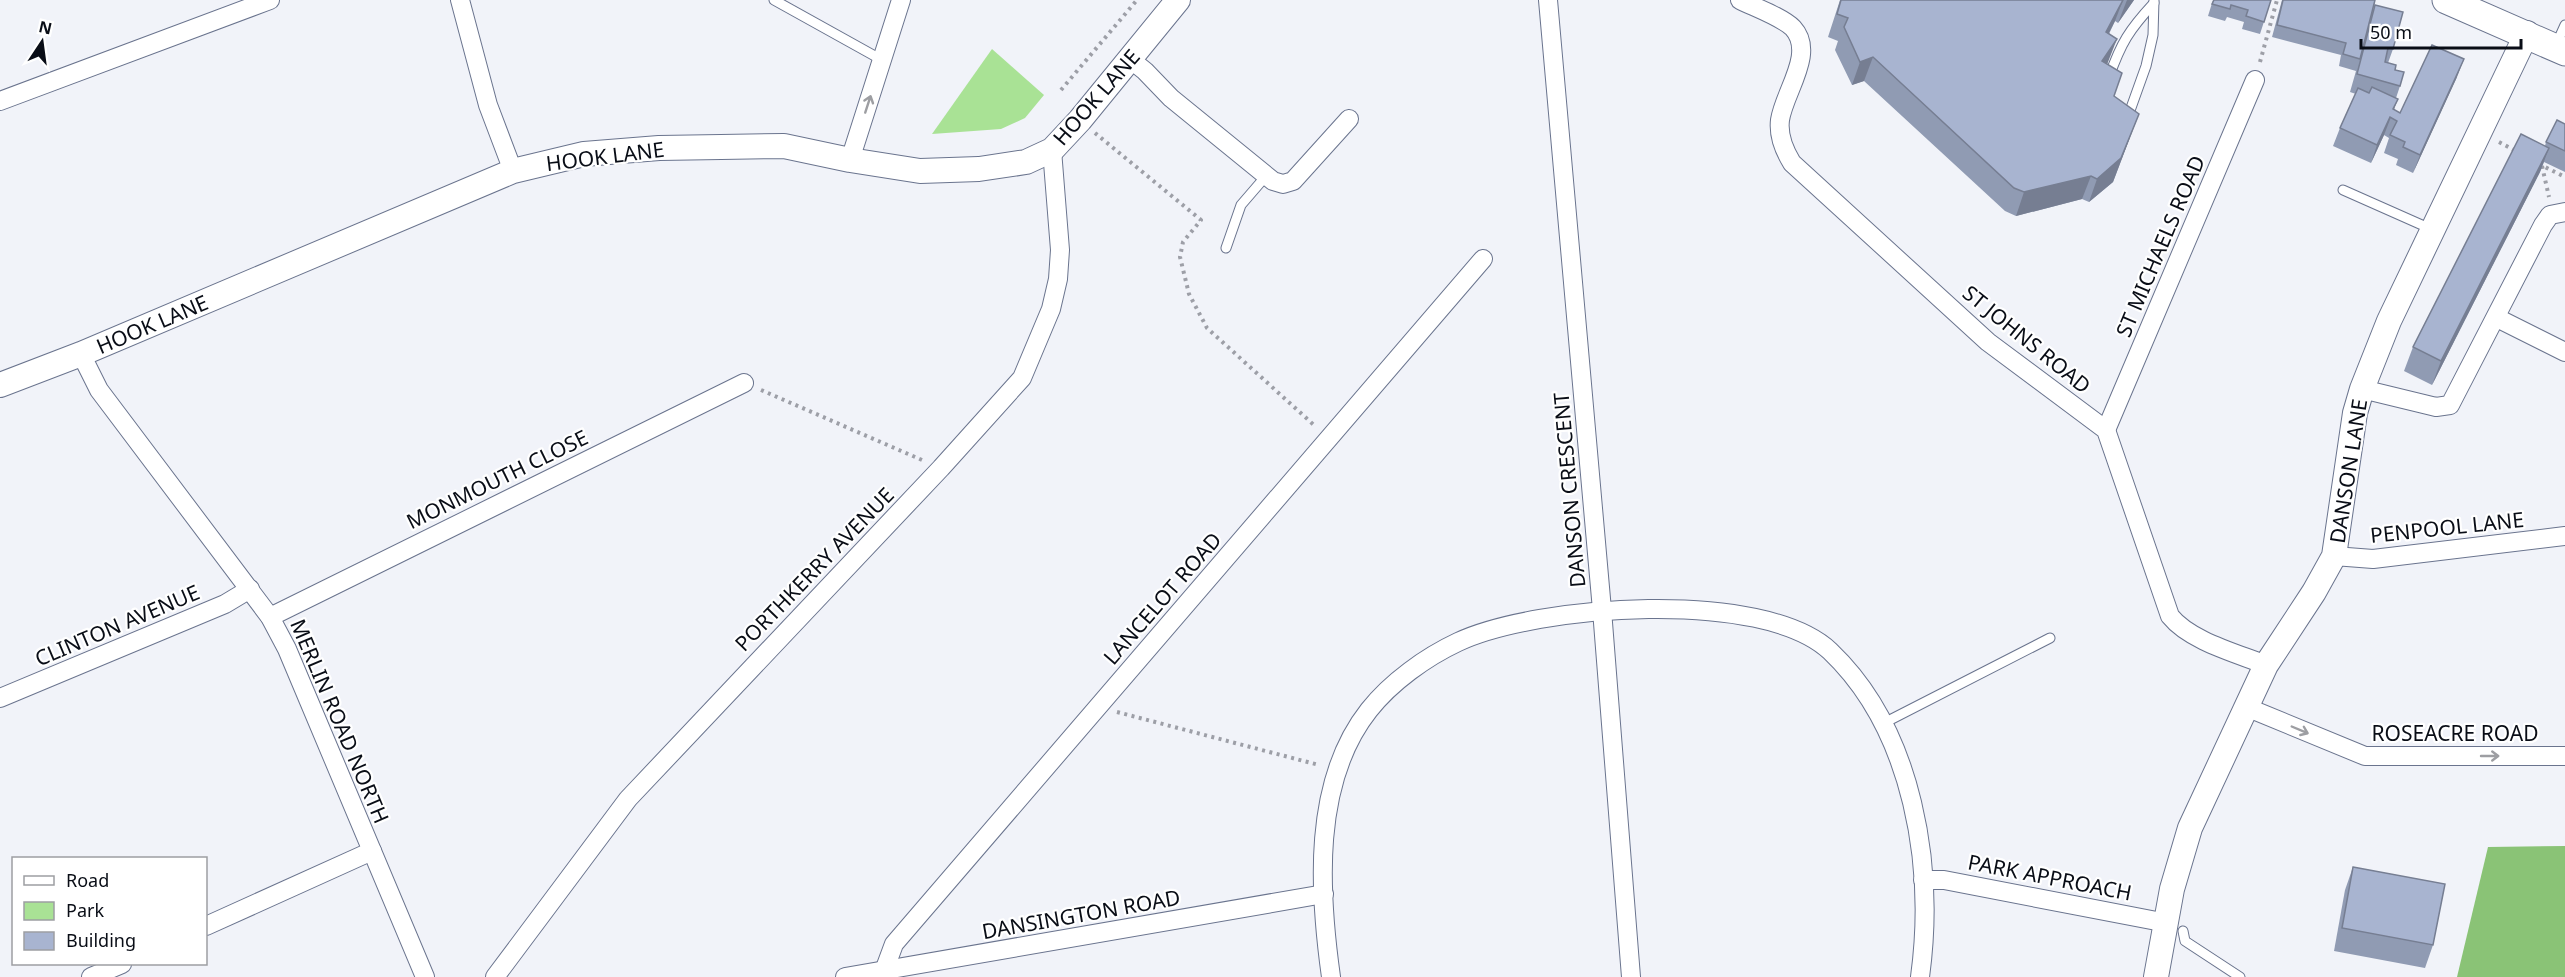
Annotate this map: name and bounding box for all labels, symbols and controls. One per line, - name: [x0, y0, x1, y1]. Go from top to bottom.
- north arrow: [12, 12, 72, 72]
- scale bar: [2361, 12, 2522, 50]
- text: N: [37, 15, 54, 40]
- text: 50 m: [2370, 20, 2412, 44]
- street label: HOOK LANE: [1046, 43, 1146, 151]
- one-way arrow: [863, 95, 874, 114]
- street label: HOOK LANE: [544, 135, 666, 177]
- street label: ST MICHAELS ROAD: [2109, 151, 2211, 341]
- street label: ST JOHNS ROAD: [1957, 279, 2097, 399]
- street label: HOOK LANE: [92, 288, 212, 360]
- street label: DANSON CRESCENT: [1546, 391, 1591, 589]
- street label: DANSON LANE: [2323, 397, 2373, 545]
- street label: MONMOUTH CLOSE: [402, 423, 592, 535]
- street label: PORTHKERRY AVENUE: [728, 481, 900, 657]
- street label: PENPOOL LANE: [2369, 505, 2525, 549]
- street label: LANCELOT ROAD: [1097, 526, 1227, 670]
- street label: CLINTON AVENUE: [30, 578, 204, 672]
- street label: MERLIN ROAD NORTH: [284, 615, 396, 827]
- street label: ROSEACRE ROAD: [2372, 719, 2538, 747]
- one-way arrow: [2290, 725, 2309, 736]
- one-way arrow: [2479, 750, 2499, 762]
- street label: PARK APPROACH: [1966, 847, 2134, 907]
- legend: [12, 857, 207, 965]
- text: Road: [66, 868, 109, 892]
- street label: DANSINGTON ROAD: [980, 883, 1182, 945]
- text: Park: [66, 898, 104, 922]
- text: Building: [66, 928, 136, 952]

